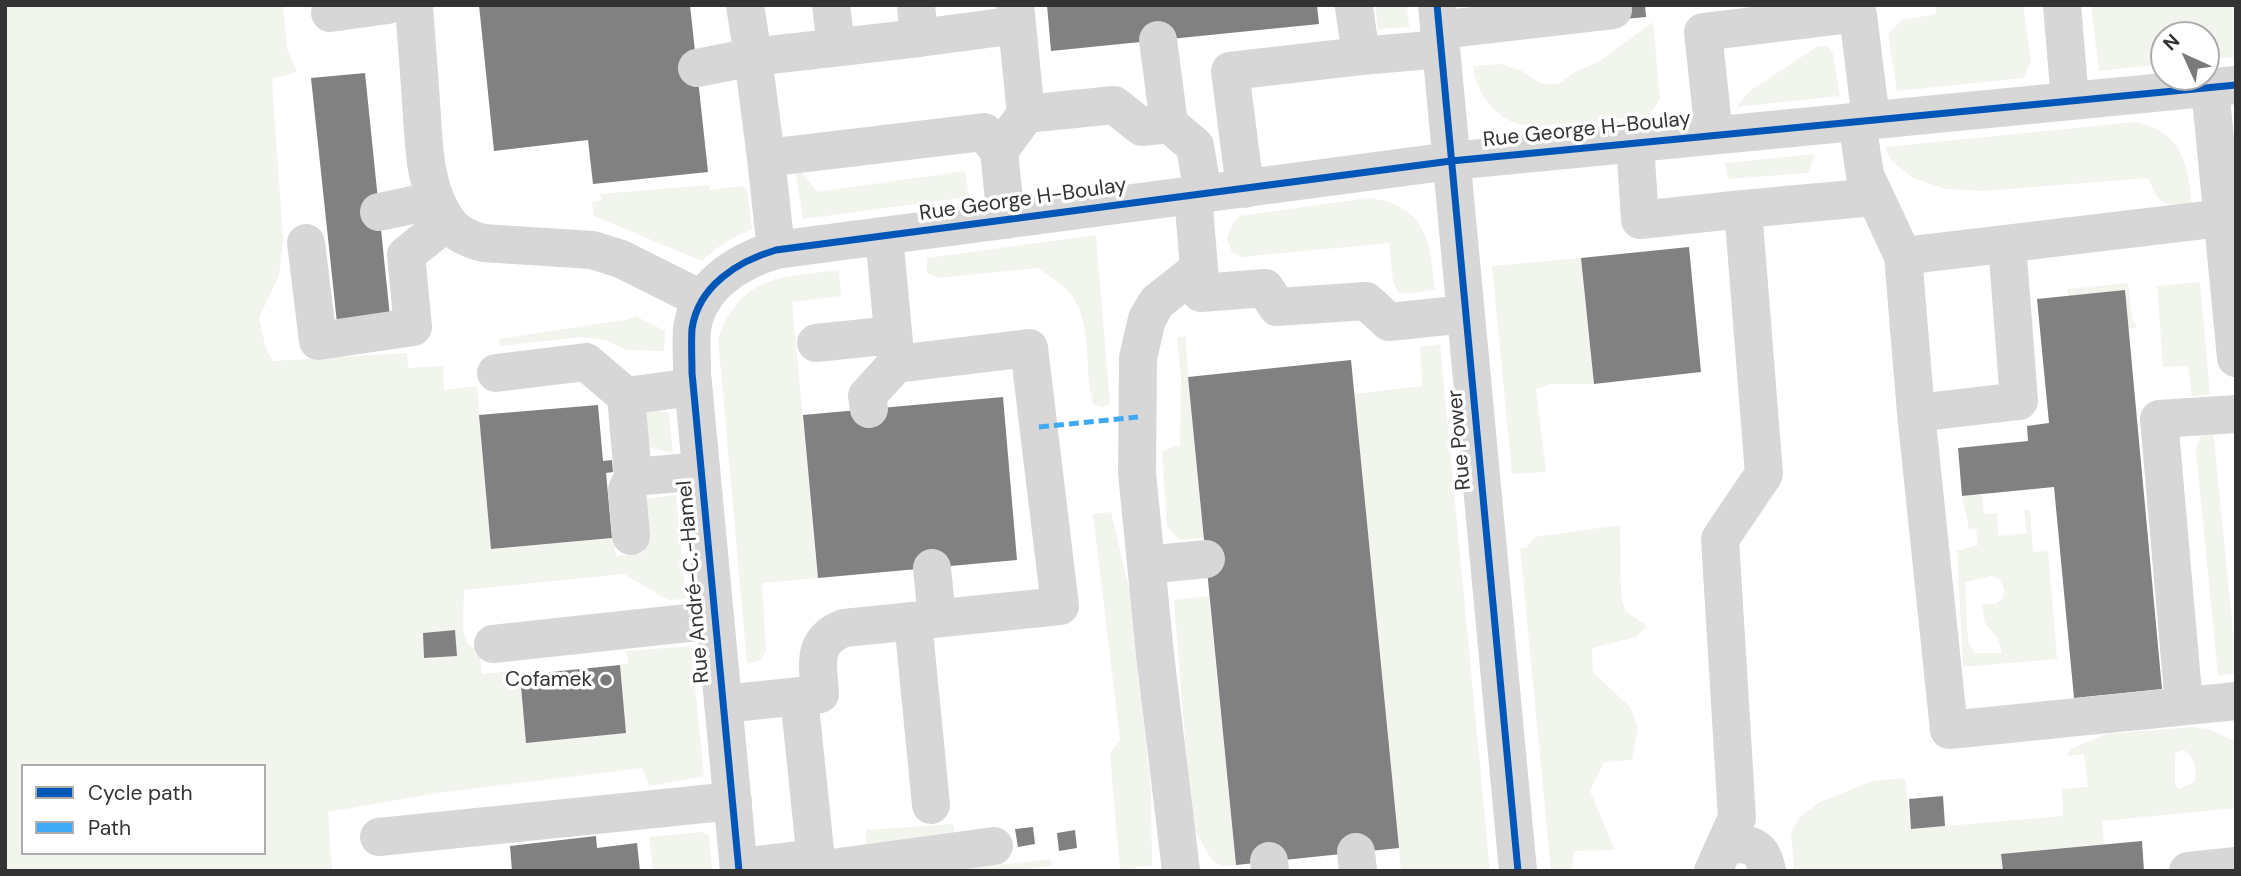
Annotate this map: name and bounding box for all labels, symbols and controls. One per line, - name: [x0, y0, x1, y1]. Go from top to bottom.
- north arrow: [2150, 21, 2220, 91]
- text: N: [2157, 28, 2185, 56]
- street label: Rue George H-Boulay: [1482, 107, 1692, 153]
- street label: Rue George H-Boulay: [918, 173, 1128, 227]
- street label: Rue Power: [1443, 389, 1477, 491]
- street label: Rue André-C.-Hamel: [673, 480, 715, 684]
- place label: Cofamek: [505, 667, 592, 693]
- marker: Cofamek: [598, 672, 614, 688]
- legend: [21, 764, 266, 855]
- text: Cycle path: [88, 779, 193, 807]
- text: Path: [88, 814, 131, 842]

